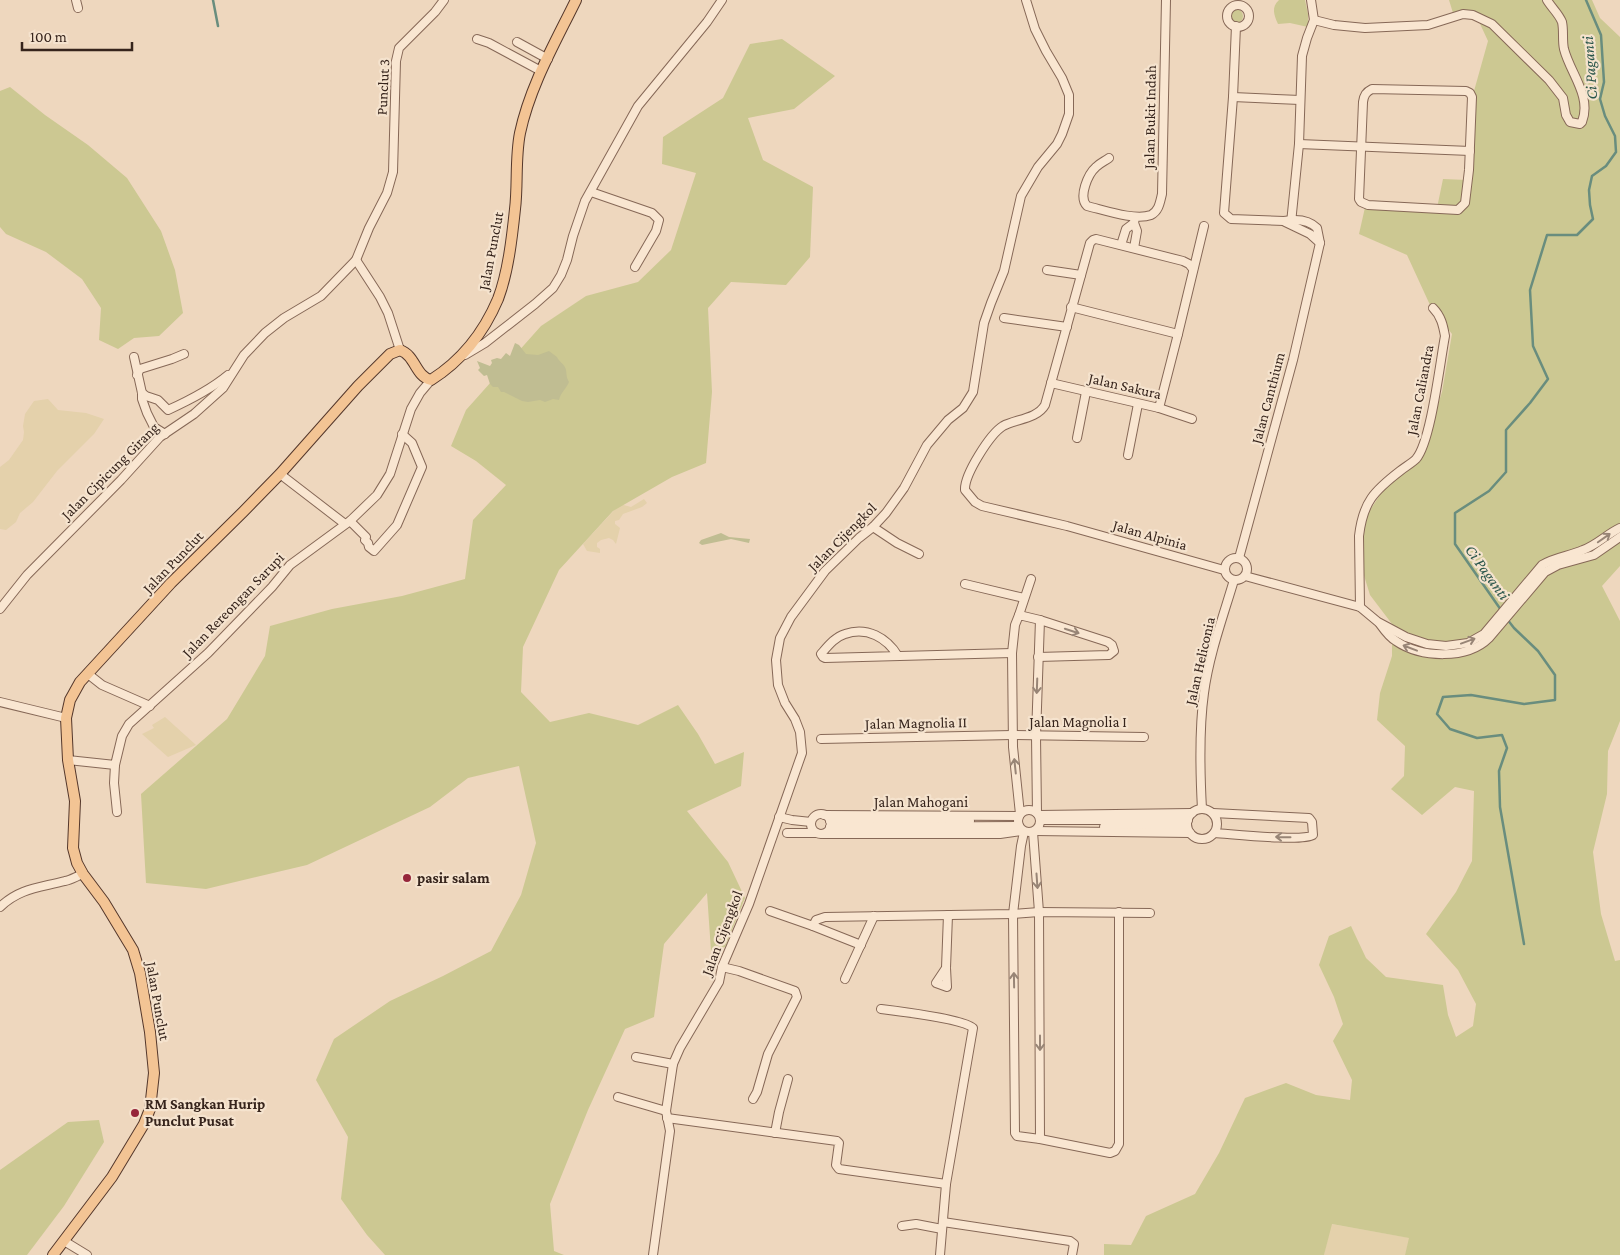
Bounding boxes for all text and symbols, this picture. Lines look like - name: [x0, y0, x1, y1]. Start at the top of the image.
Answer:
- scale bar: [22, 20, 132, 52]
- text: 100 m: [30, 29, 67, 45]
- water label: Ci Paganti: [1579, 35, 1601, 100]
- street label: Punclut 3: [374, 58, 392, 116]
- street label: Jalan Bukit Indah: [1141, 65, 1160, 171]
- street label: Jalan Punclut: [475, 209, 508, 294]
- street label: Jalan Caliandra: [1403, 343, 1438, 439]
- street label: Jalan Canthium: [1248, 351, 1289, 448]
- street label: Jalan Sakura: [1085, 369, 1163, 403]
- street label: Jalan Cipicung Girang: [57, 419, 163, 525]
- street label: Jalan Cijengkol: [803, 500, 880, 577]
- street label: Jalan Alpinia: [1109, 516, 1189, 554]
- street label: Jalan Punclut: [138, 527, 208, 598]
- one-way arrow: [1597, 533, 1611, 543]
- water label: Ci Paganti: [1461, 542, 1514, 604]
- street label: Jalan Rereongan Sarupi: [178, 549, 288, 663]
- street label: Jalan Heliconia: [1182, 615, 1219, 709]
- one-way arrow: [1064, 626, 1080, 636]
- one-way arrow: [1460, 636, 1475, 645]
- one-way arrow: [1403, 643, 1418, 652]
- one-way arrow: [1032, 678, 1042, 694]
- street label: Jalan Magnolia II: [863, 714, 967, 733]
- street label: Jalan Magnolia I: [1027, 714, 1127, 731]
- one-way arrow: [1010, 758, 1020, 774]
- street label: Jalan Mahogani: [872, 794, 968, 811]
- one-way arrow: [1275, 832, 1291, 842]
- place label: pasir salam: [417, 870, 490, 886]
- marker: pasir salam: [401, 872, 413, 884]
- one-way arrow: [1032, 872, 1042, 888]
- street label: Jalan Cijengkol: [698, 888, 747, 980]
- street label: Jalan Punclut: [142, 958, 173, 1043]
- one-way arrow: [1009, 972, 1018, 988]
- one-way arrow: [1035, 1034, 1045, 1051]
- place label: RM Sangkan Hurip Punclut Pusat: [145, 1096, 265, 1129]
- marker: RM Sangkan Hurip Punclut Pusat: [129, 1107, 141, 1119]

